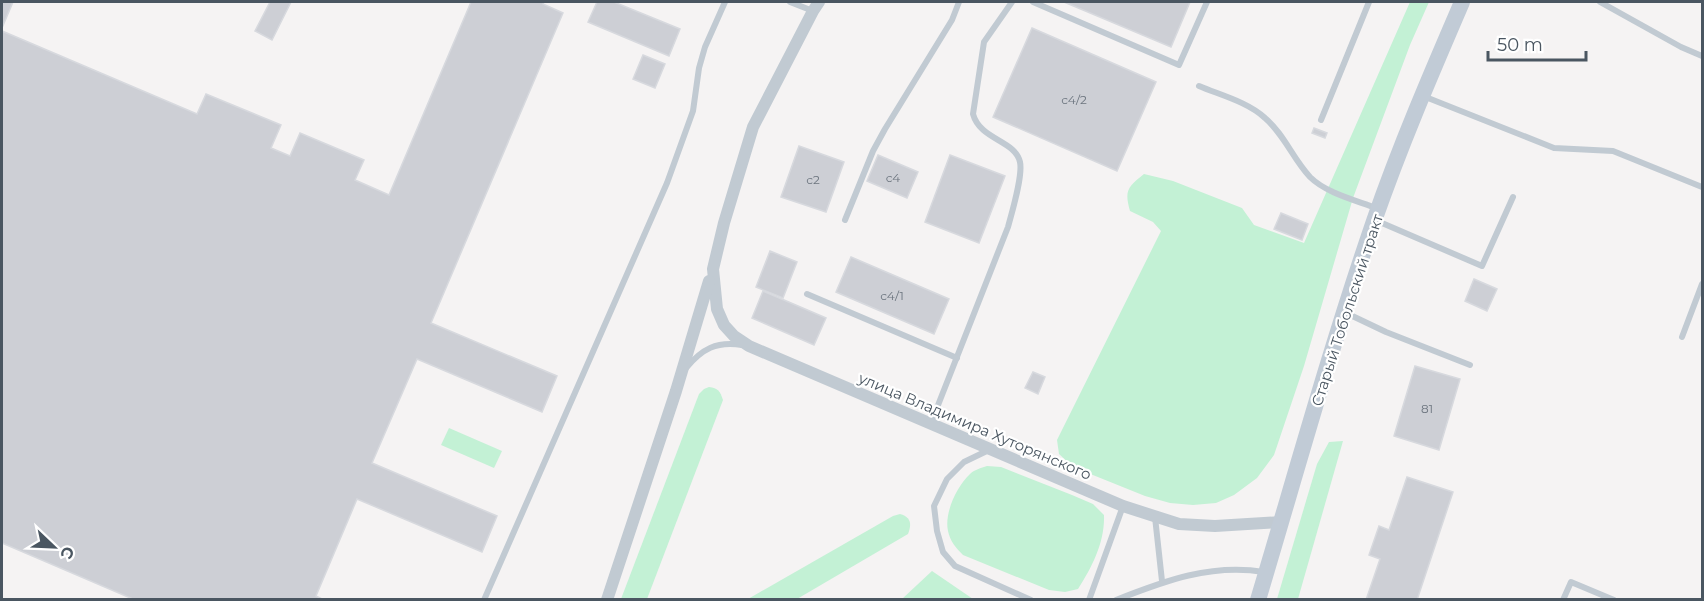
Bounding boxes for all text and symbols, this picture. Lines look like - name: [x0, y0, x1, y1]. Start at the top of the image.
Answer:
- scale bar: [1488, 24, 1586, 62]
- text: 50 m: [1497, 34, 1543, 56]
- house number: с4/2: [1061, 92, 1087, 107]
- house number: с4: [886, 170, 900, 185]
- house number: с2: [806, 172, 820, 187]
- street label: Старый Тобольский тракт: [1307, 211, 1387, 409]
- house number: с4/1: [880, 288, 904, 303]
- street label: улица Владимира Хуторянского: [855, 368, 1094, 484]
- house number: 81: [1421, 401, 1433, 416]
- north arrow: [24, 517, 84, 577]
- text: С: [56, 544, 78, 562]

